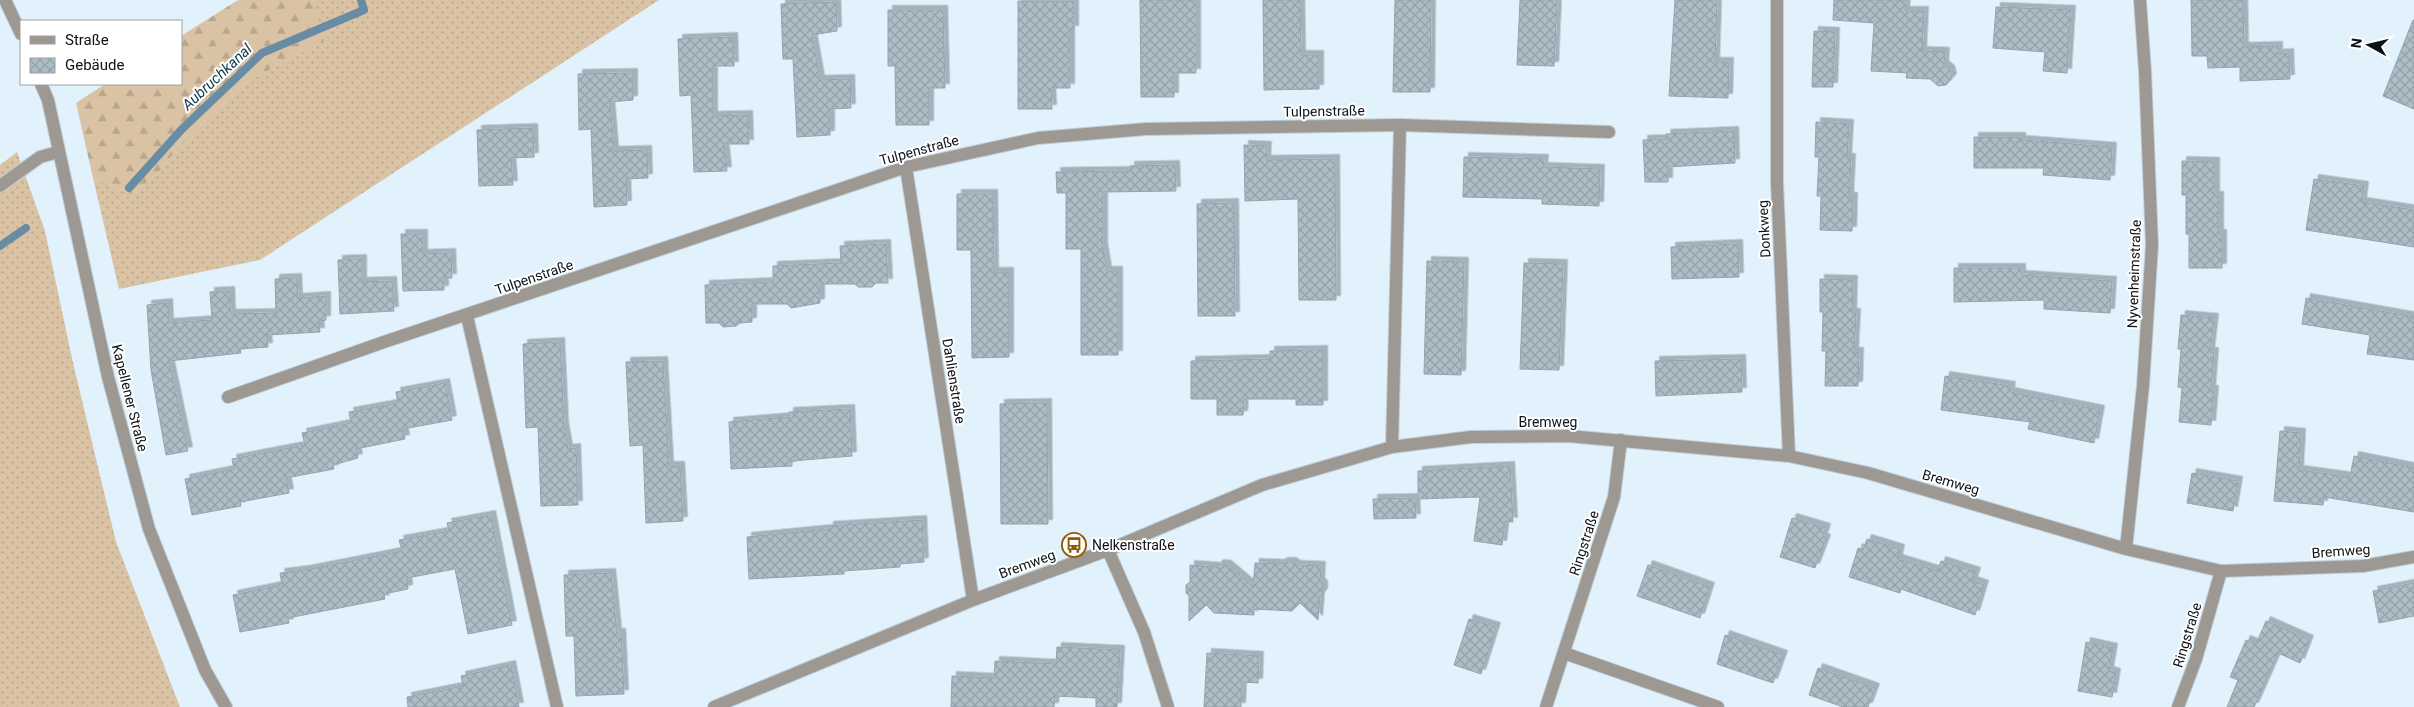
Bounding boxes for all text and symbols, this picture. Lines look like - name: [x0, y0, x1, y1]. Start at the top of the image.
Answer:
- legend: [20, 20, 182, 85]
- north arrow: [2344, 20, 2394, 70]
- text: Straße: [65, 31, 109, 49]
- text: N: [2348, 37, 2365, 49]
- water label: Aubruchkanal: [178, 40, 256, 115]
- text: Gebäude: [65, 56, 124, 74]
- street label: Tulpenstraße: [1283, 102, 1365, 120]
- street label: Tulpenstraße: [878, 132, 960, 168]
- street label: Donkweg: [1754, 200, 1774, 258]
- street label: Nyvenheimstraße: [2124, 219, 2144, 329]
- street label: Tulpenstraße: [493, 256, 575, 298]
- street label: Dahlienstraße: [939, 337, 969, 425]
- street label: Kapellener Straße: [109, 343, 151, 453]
- street label: Bremweg: [1519, 414, 1577, 430]
- street label: Bremweg: [1921, 466, 1981, 498]
- street label: Ringstraße: [1566, 509, 1602, 577]
- bus stop icon: Nelkenstraße: [1061, 532, 1087, 558]
- place label: Nelkenstraße: [1092, 537, 1175, 553]
- street label: Bremweg: [2311, 541, 2371, 561]
- street label: Bremweg: [997, 546, 1057, 582]
- street label: Ringstraße: [2170, 600, 2204, 670]

